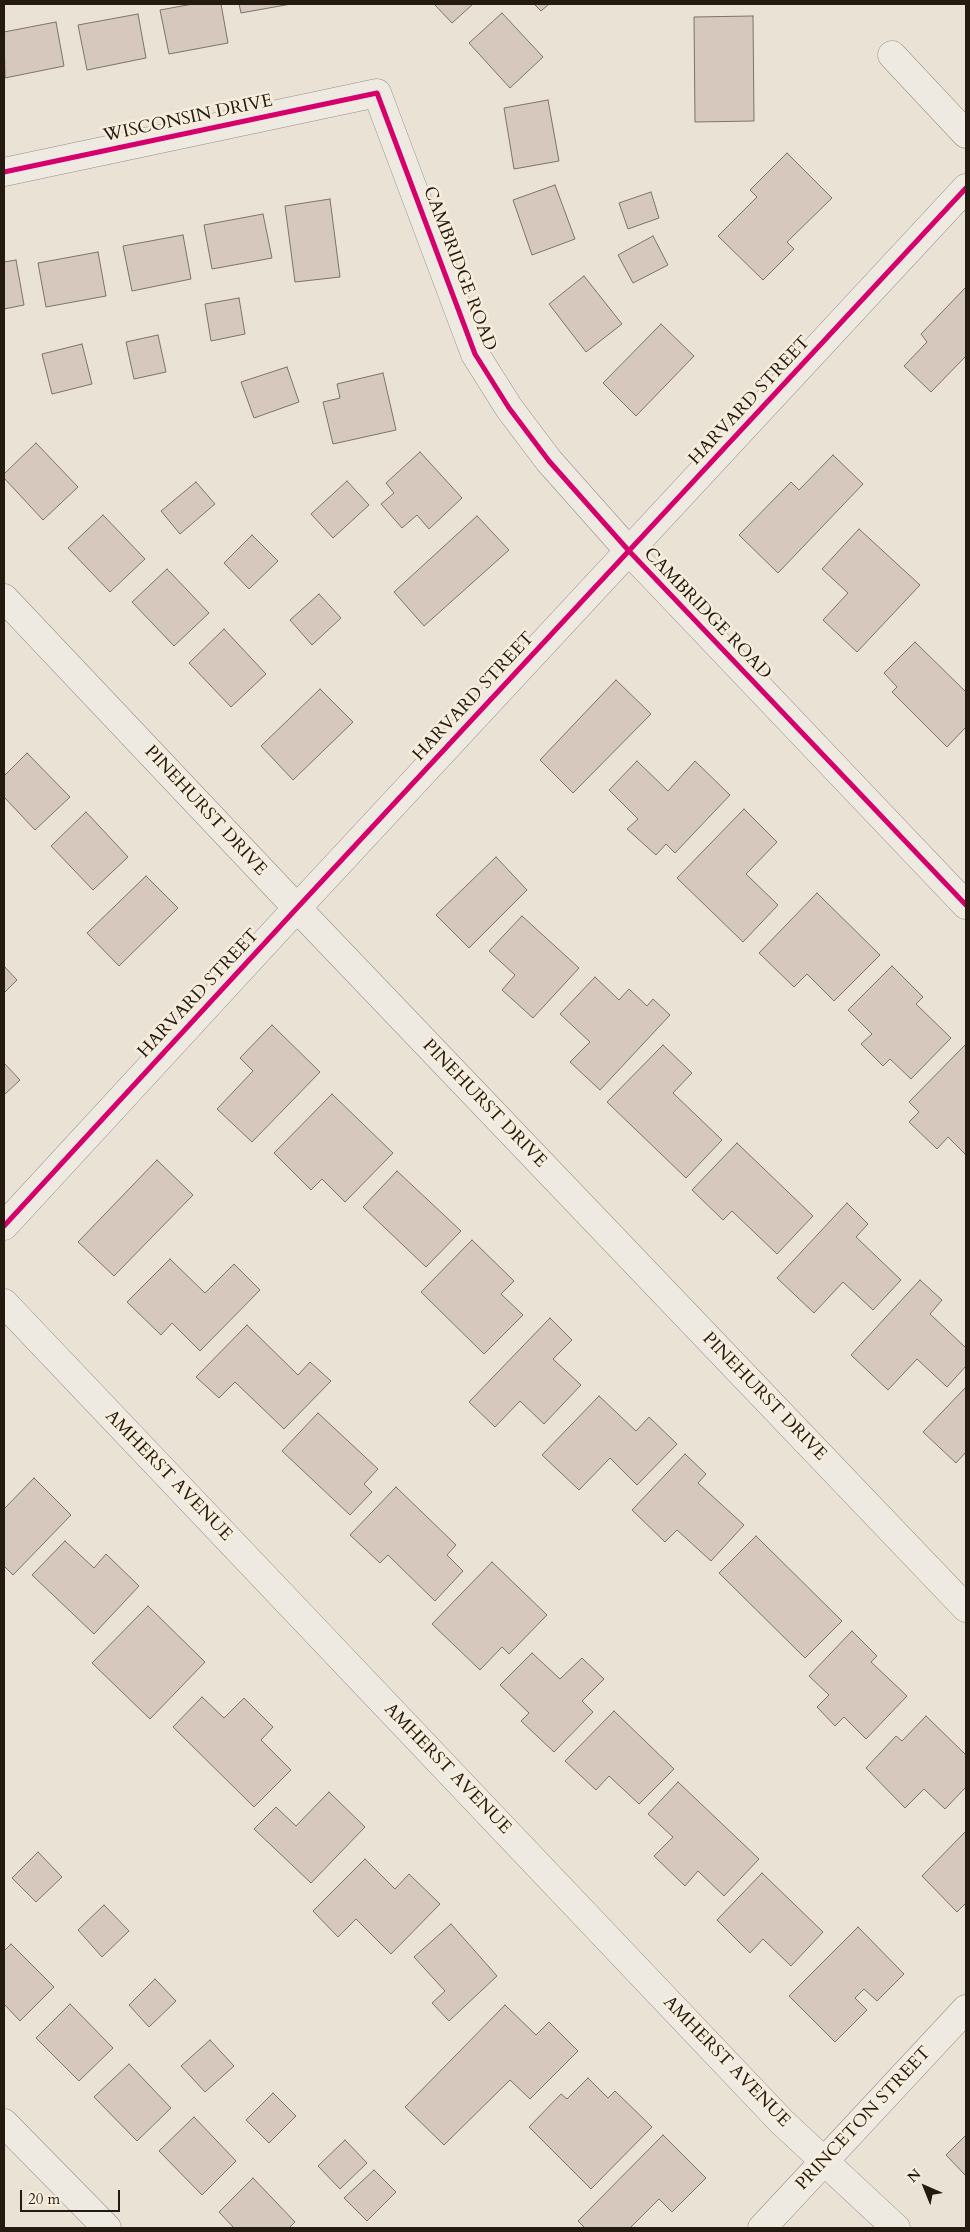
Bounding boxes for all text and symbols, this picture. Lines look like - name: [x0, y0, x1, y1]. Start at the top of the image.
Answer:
- street label: WISCONSIN DRIVE: [101, 90, 275, 148]
- street label: CAMBRIDGE ROAD: [418, 184, 500, 354]
- street label: HARVARD STREET: [685, 332, 815, 470]
- street label: CAMBRIDGE ROAD: [639, 544, 775, 684]
- street label: HARVARD STREET: [409, 628, 539, 766]
- street label: PINEHURST DRIVE: [139, 741, 271, 881]
- street label: HARVARD STREET: [134, 925, 264, 1063]
- street label: PINEHURST DRIVE: [417, 1035, 551, 1173]
- street label: PINEHURST DRIVE: [697, 1328, 831, 1466]
- street label: AMHERST AVENUE: [100, 1406, 236, 1546]
- street label: AMHERST AVENUE: [379, 1699, 515, 1839]
- street label: AMHERST AVENUE: [658, 1992, 794, 2132]
- street label: PRINCETON STREET: [792, 2043, 936, 2195]
- north arrow: [900, 2162, 950, 2212]
- scale bar: [22, 2180, 122, 2212]
- text: 20 m: [28, 2189, 60, 2209]

